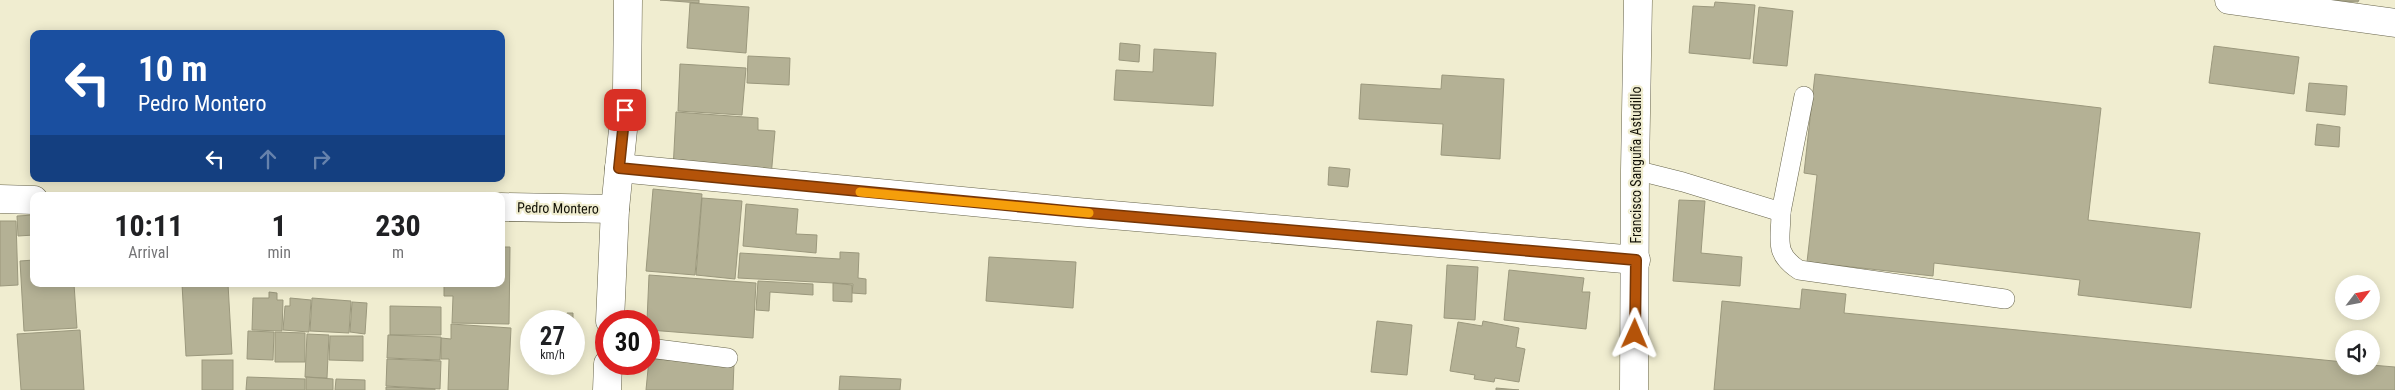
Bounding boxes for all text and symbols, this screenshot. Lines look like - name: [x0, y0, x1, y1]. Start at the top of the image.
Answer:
- text: 10 m: [138, 49, 207, 90]
- icon: left: [55, 50, 120, 115]
- street label: Francisco Sanguña Astudillo: [1628, 87, 1644, 243]
- pin: [604, 89, 646, 131]
- text: Pedro Montero: [138, 91, 267, 116]
- icon: arrive: [611, 96, 639, 124]
- icon: left: [201, 145, 229, 173]
- icon: ahead: [254, 145, 282, 173]
- icon: right: [307, 145, 335, 173]
- street label: Pedro Montero: [517, 199, 599, 217]
- text: 10:11: [114, 208, 183, 243]
- text: 1: [272, 208, 287, 243]
- text: 230: [375, 208, 421, 243]
- text: Arrival: [128, 243, 169, 262]
- text: min: [267, 243, 291, 262]
- text: m: [392, 243, 404, 262]
- north arrow: [2335, 275, 2380, 320]
- map controls: [2335, 275, 2380, 375]
- position arrow: [1608, 307, 1660, 359]
- speed limit sign: 30: [595, 310, 660, 375]
- text: 27: [540, 322, 565, 351]
- button: sound: [2335, 330, 2380, 375]
- text: km/h: [540, 348, 565, 362]

